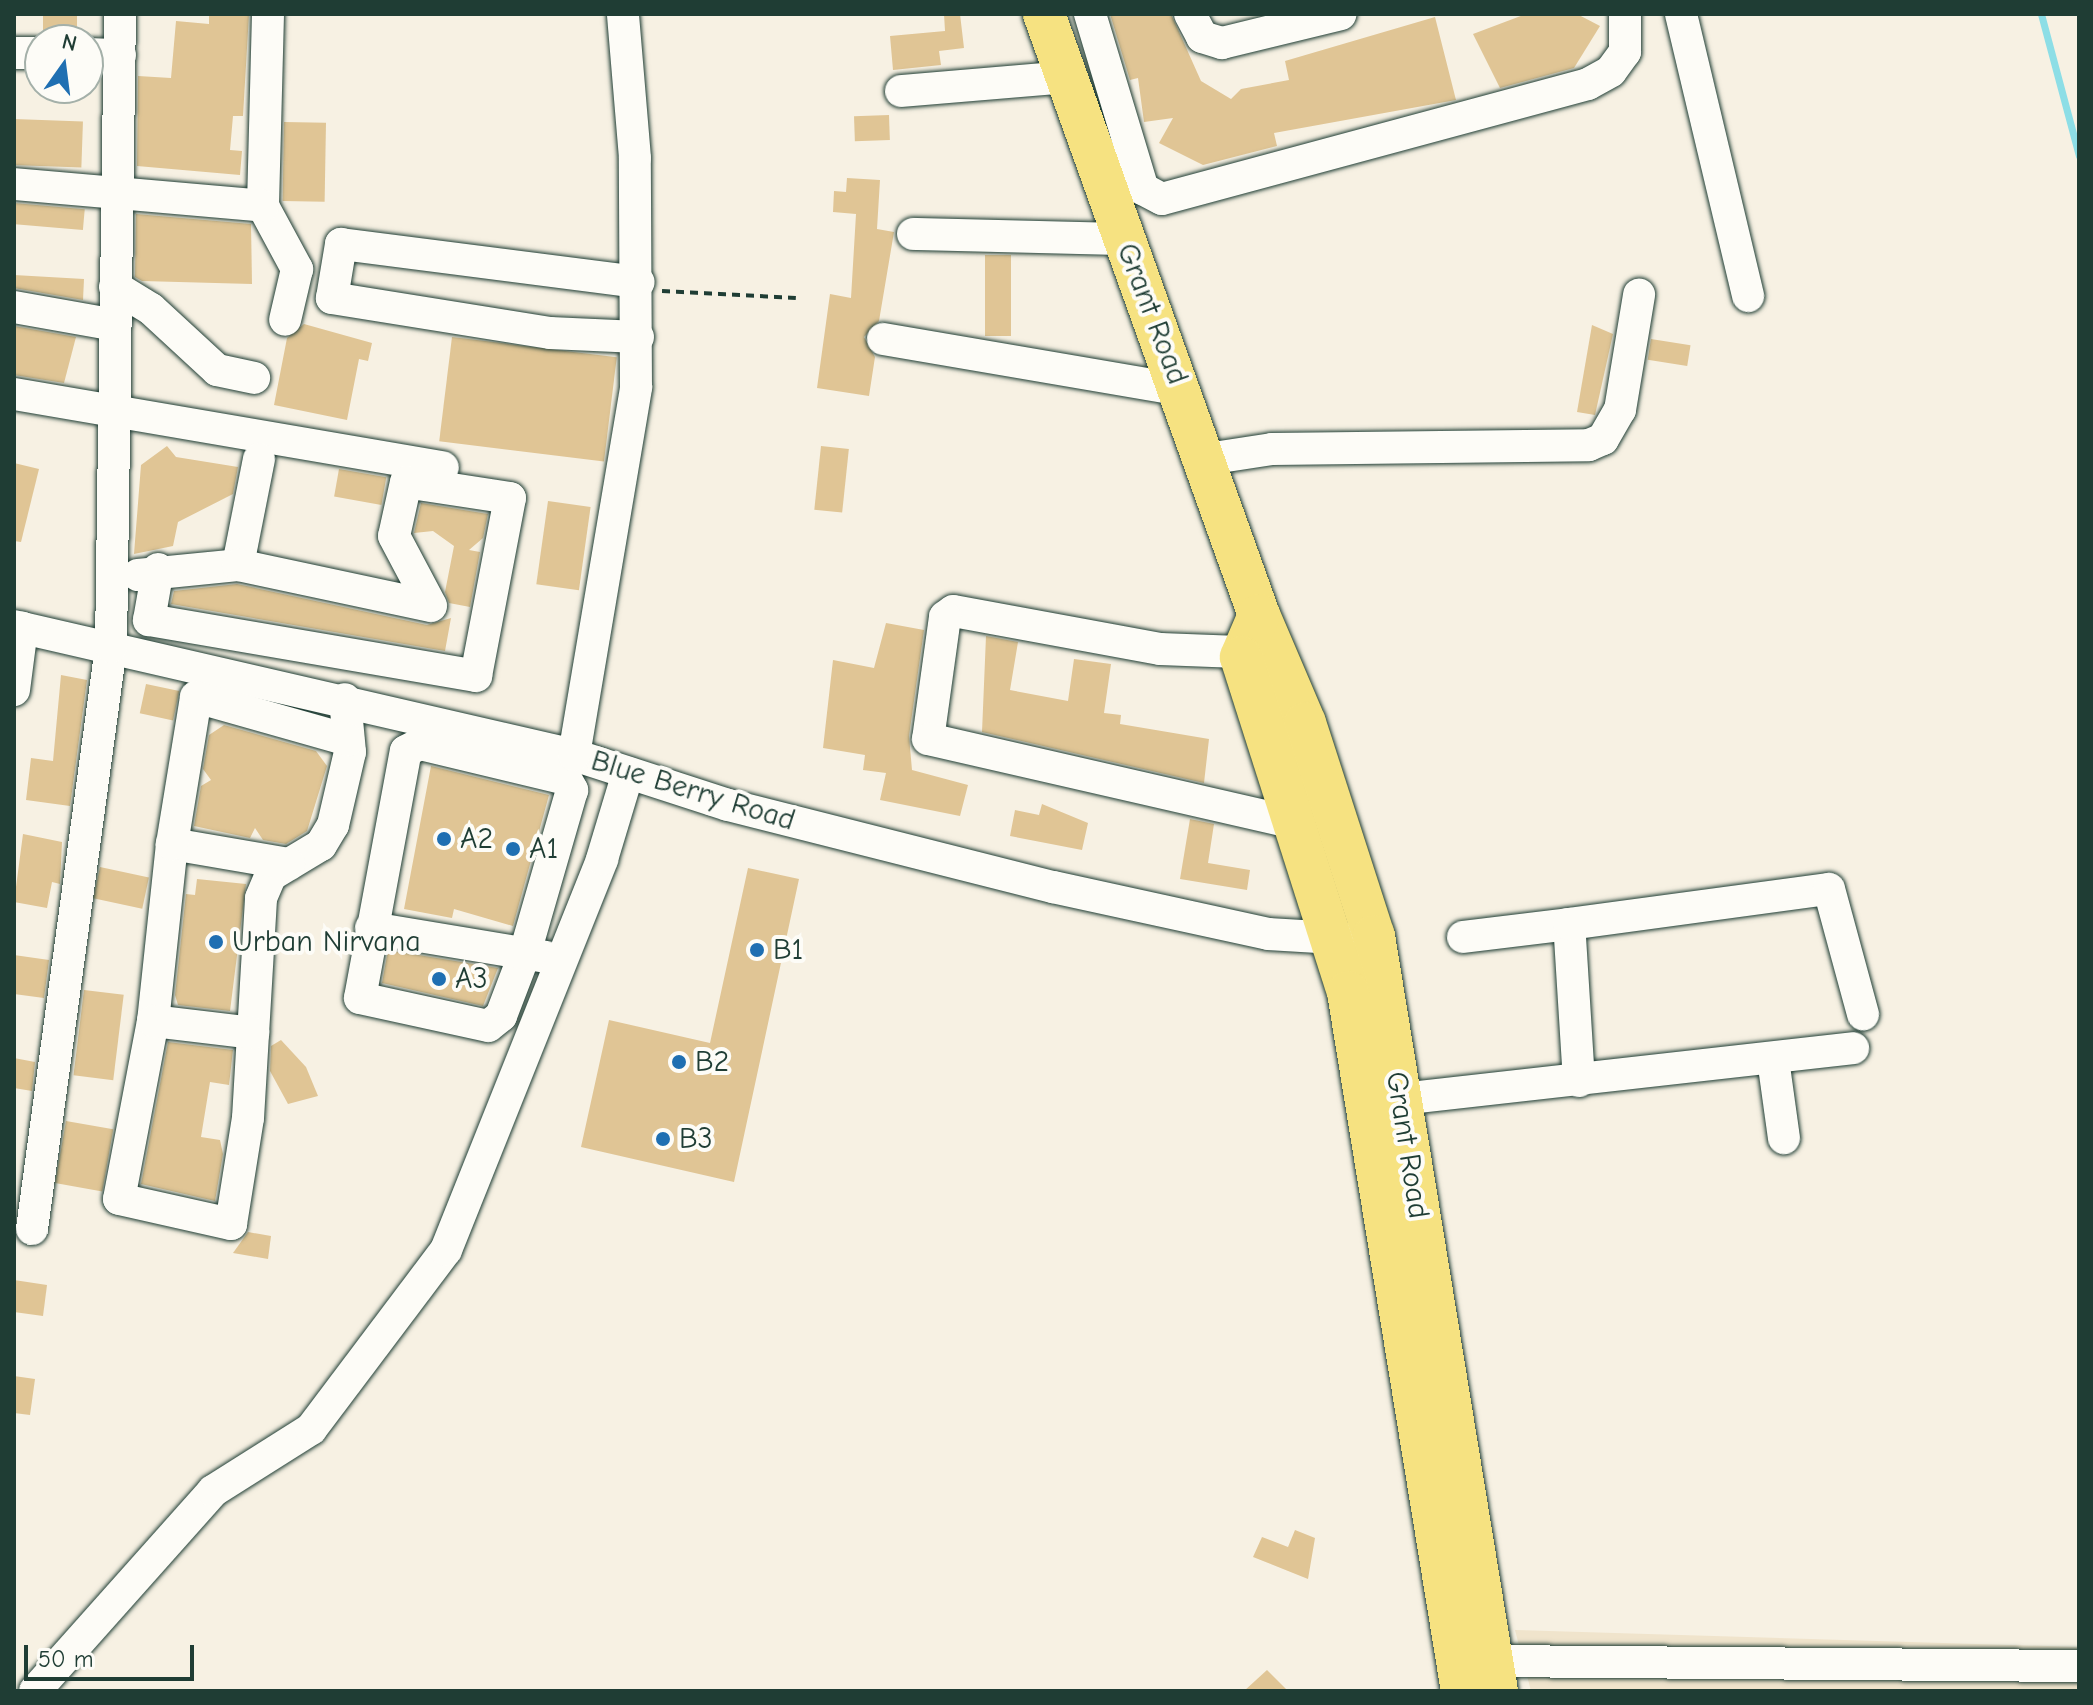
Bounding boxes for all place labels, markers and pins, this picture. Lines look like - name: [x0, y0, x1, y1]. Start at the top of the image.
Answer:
- place label: A2: [460, 821, 493, 857]
- marker: A2: [435, 830, 453, 848]
- place label: A1: [529, 831, 558, 867]
- marker: A1: [504, 840, 522, 858]
- place label: Urban Nirvana: [232, 924, 421, 960]
- place label: B1: [773, 932, 803, 968]
- marker: Urban Nirvana: [207, 933, 225, 951]
- marker: B1: [748, 941, 766, 959]
- place label: A3: [455, 961, 488, 997]
- marker: A3: [430, 970, 448, 988]
- place label: B2: [695, 1044, 729, 1080]
- marker: B2: [670, 1053, 688, 1071]
- place label: B3: [679, 1121, 713, 1157]
- marker: B3: [654, 1130, 672, 1148]

